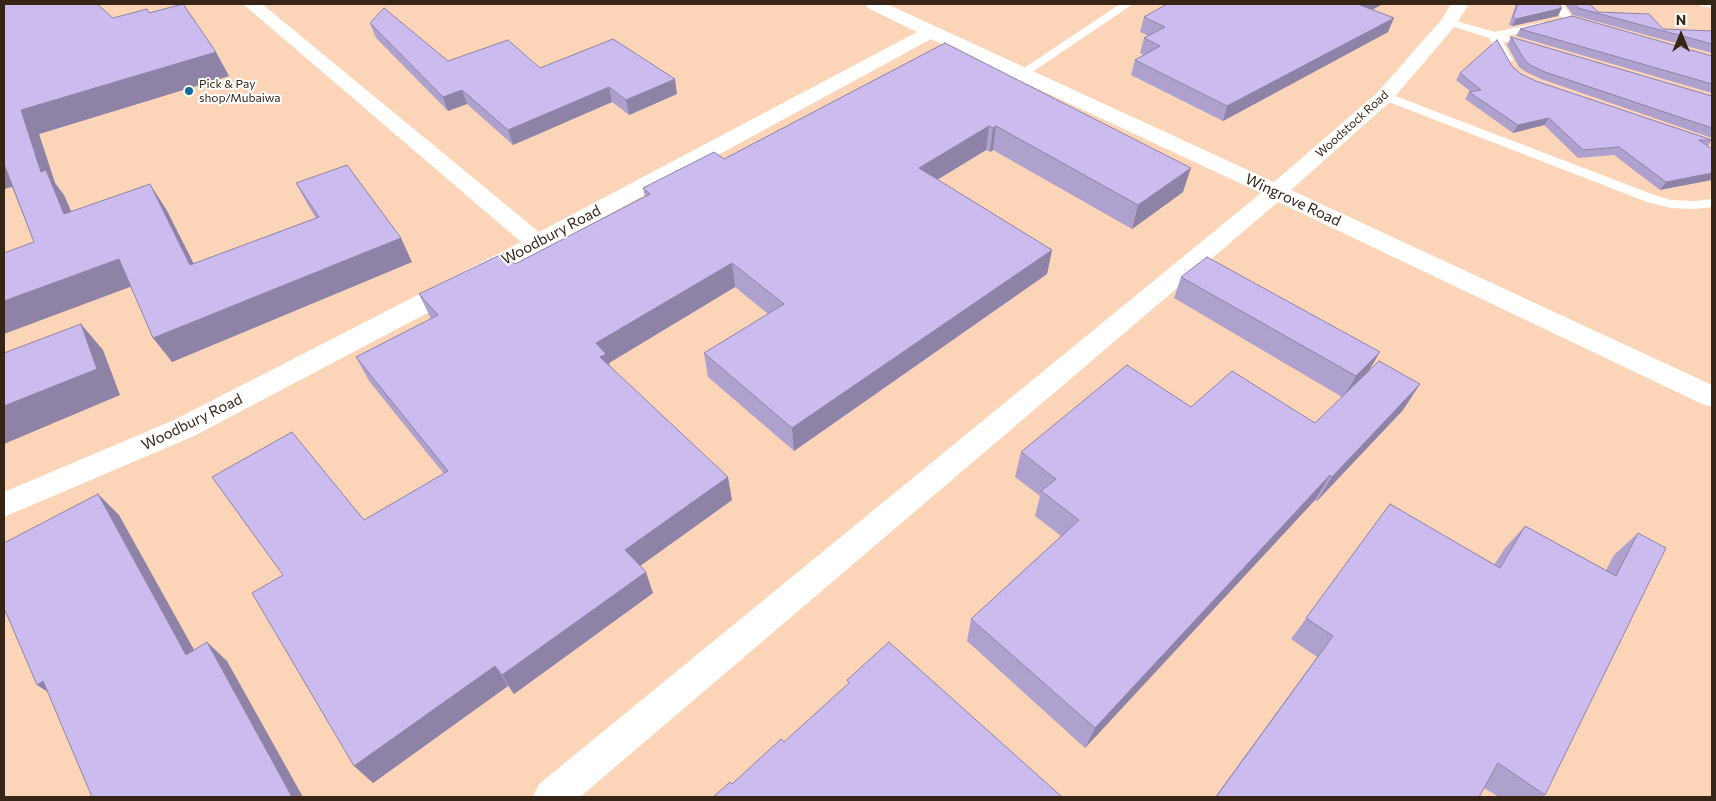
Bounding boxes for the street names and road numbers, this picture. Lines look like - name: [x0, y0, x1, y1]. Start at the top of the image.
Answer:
- street label: Woodstock Road: [1313, 88, 1391, 160]
- street label: Wingrove Road: [1242, 170, 1344, 230]
- street label: Woodbury Road: [498, 201, 604, 269]
- street label: Woodbury Road: [139, 390, 245, 454]

